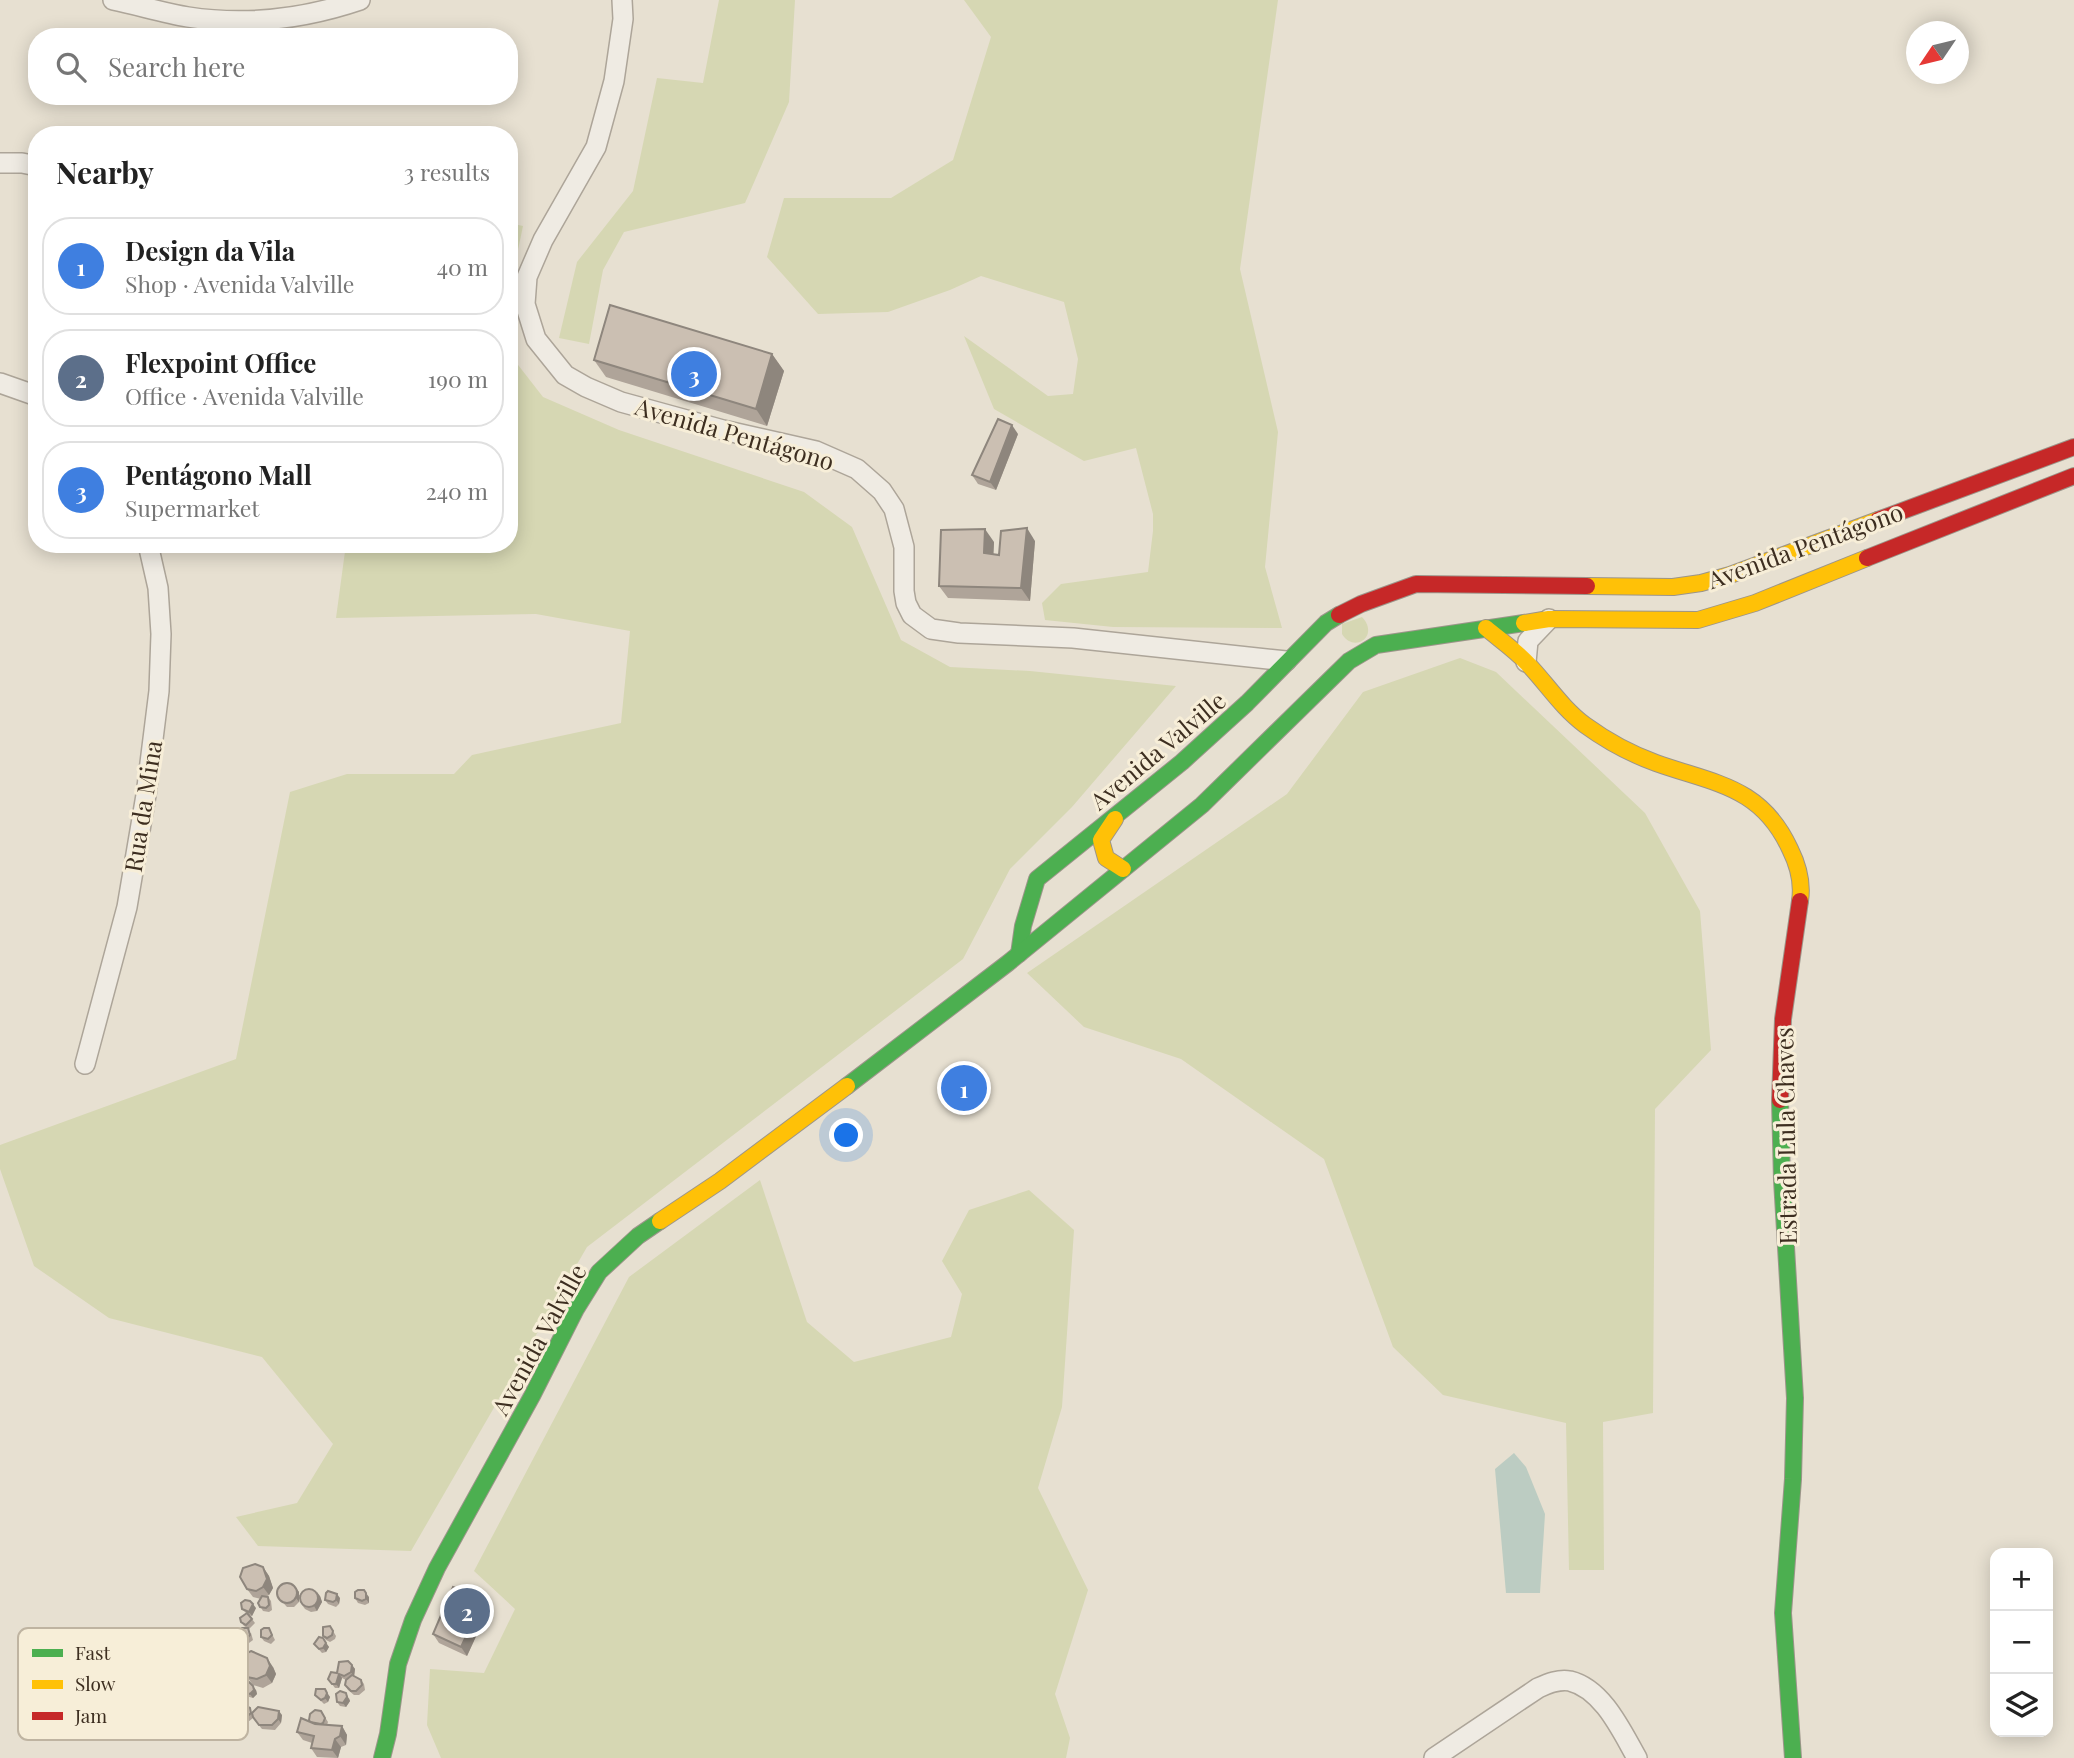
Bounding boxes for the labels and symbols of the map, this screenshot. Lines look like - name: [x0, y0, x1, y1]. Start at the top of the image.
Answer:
- north arrow: [1906, 21, 1969, 84]
- pin: 3: [671, 348, 717, 400]
- street label: Avenida Pentágono: [631, 389, 838, 477]
- street label: Avenida Pentágono: [1702, 495, 1907, 596]
- street label: Avenida Valville: [1082, 684, 1232, 817]
- street label: Rua da Mina: [116, 738, 168, 874]
- street label: Estrada Lula Chaves: [1767, 1027, 1803, 1245]
- pin: 1: [941, 1062, 987, 1114]
- your location: [829, 1118, 863, 1152]
- street label: Avenida Valville: [483, 1258, 593, 1421]
- pin: 2: [444, 1585, 490, 1637]
- legend: [18, 1628, 248, 1740]
- text: Fast: [75, 1639, 111, 1665]
- text: Slow: [75, 1670, 116, 1696]
- text: Jam: [74, 1702, 107, 1728]

